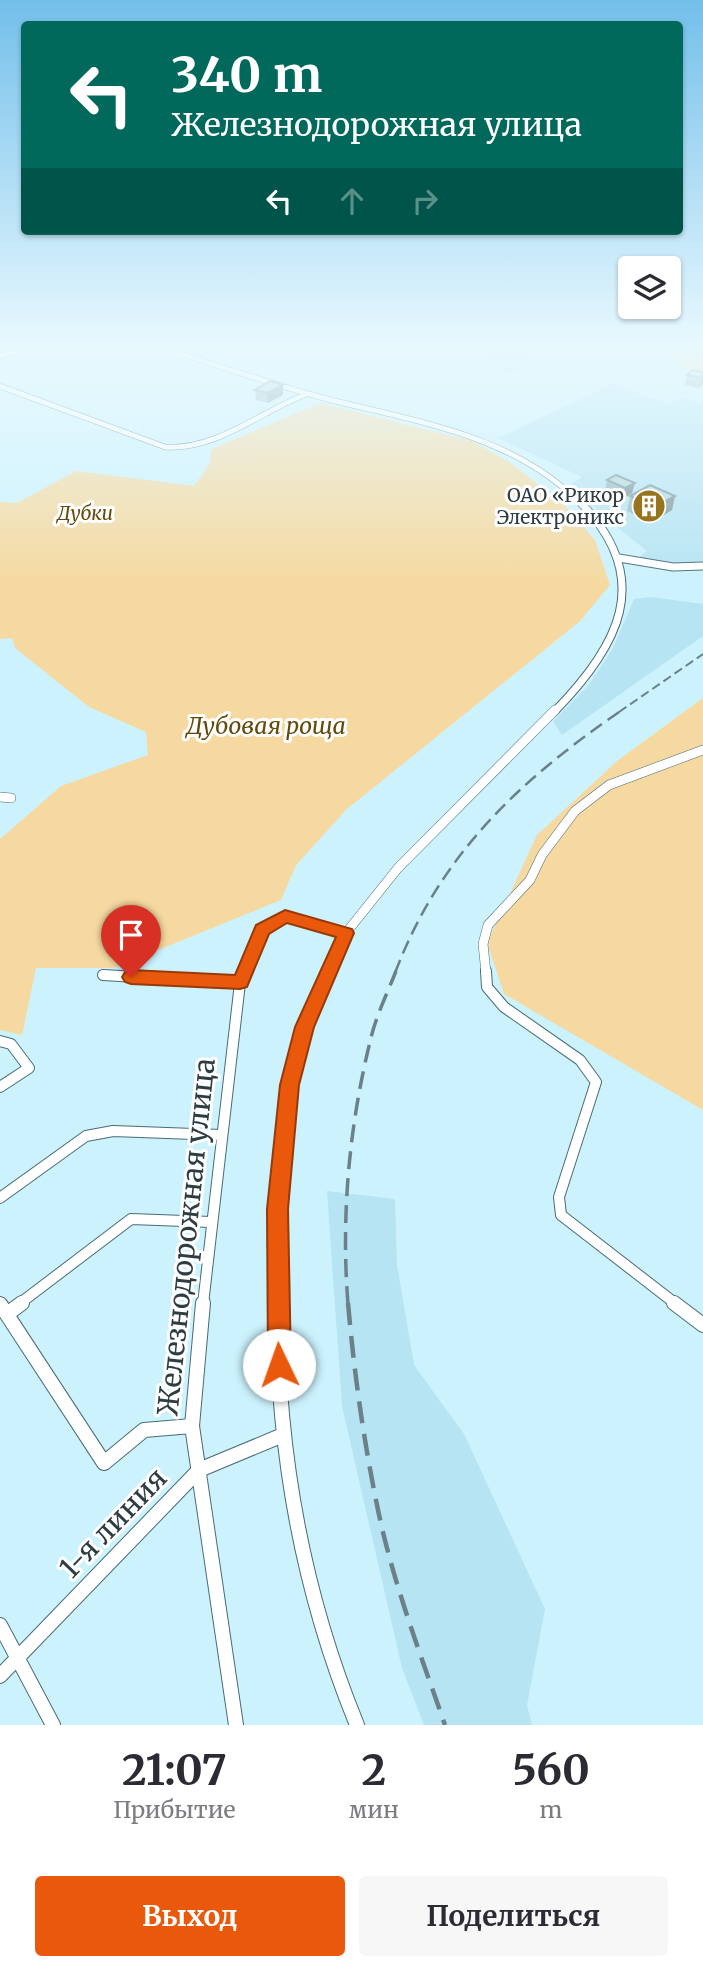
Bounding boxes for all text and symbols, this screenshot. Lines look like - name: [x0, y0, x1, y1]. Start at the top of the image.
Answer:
- text: 340 m: [171, 44, 322, 105]
- icon: left: [56, 49, 147, 140]
- text: Железнодорожная улица: [171, 105, 582, 145]
- icon: left: [260, 182, 298, 220]
- icon: ahead: [333, 182, 371, 220]
- icon: right: [406, 182, 444, 220]
- map controls: [618, 256, 681, 319]
- button: layers: [618, 256, 681, 319]
- place label: ОАО «Рикор Электроникс: [497, 483, 624, 529]
- building icon: ОАО «Рикор Электроникс: [630, 487, 668, 525]
- park label: Дубки: [55, 501, 113, 525]
- park label: Дубовая роща: [184, 711, 346, 740]
- pin: [101, 905, 161, 977]
- icon: arrive: [112, 916, 150, 954]
- street label: Железнодорожная улица: [149, 1056, 223, 1418]
- position arrow: [242, 1328, 316, 1402]
- street label: 1-я линия: [52, 1460, 174, 1586]
- text: 21:07: [122, 1744, 227, 1796]
- text: 2: [361, 1744, 386, 1796]
- text: 560: [512, 1744, 590, 1796]
- text: Прибытие: [113, 1795, 235, 1824]
- text: мин: [349, 1795, 399, 1824]
- text: m: [540, 1795, 562, 1824]
- button: Выход: [35, 1876, 345, 1956]
- button: Поделиться: [359, 1876, 668, 1956]

